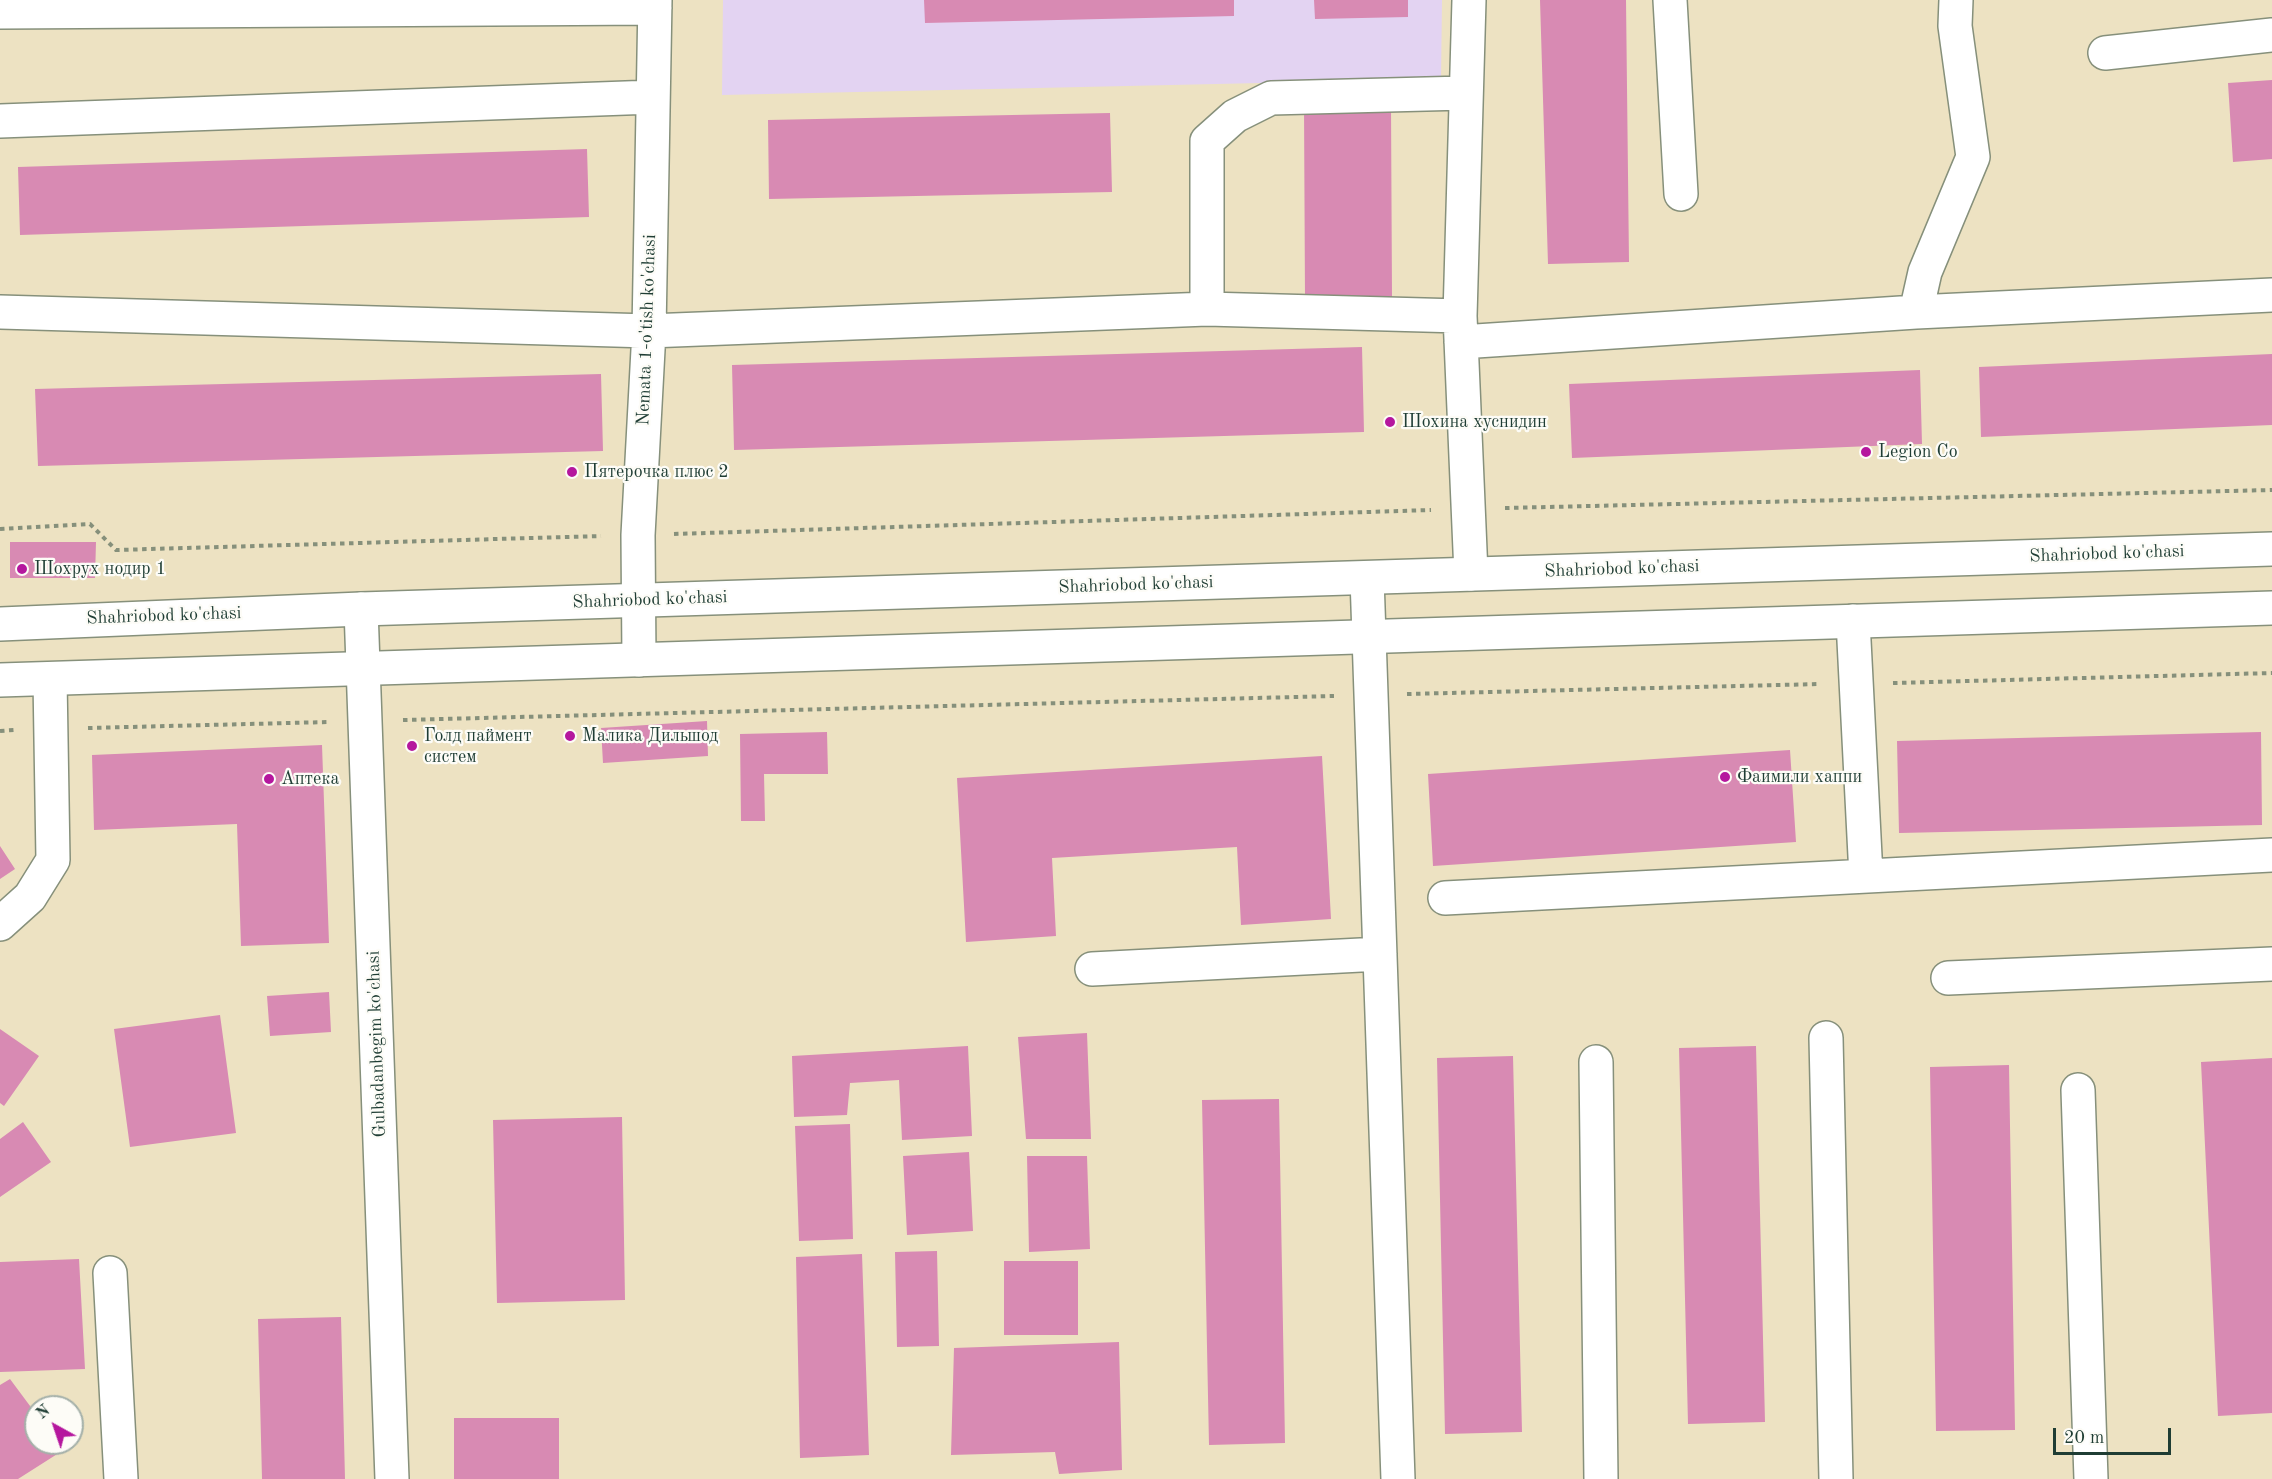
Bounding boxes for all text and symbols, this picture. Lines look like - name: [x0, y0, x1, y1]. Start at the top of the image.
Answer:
- street label: Nemata 1-o'tish ko'chasi: [633, 234, 661, 426]
- place label: Шохина хуснидин: [1402, 411, 1547, 433]
- marker: Шохина хуснидин: [1383, 415, 1397, 429]
- place label: Legion Co: [1878, 441, 1958, 463]
- marker: Legion Co: [1859, 445, 1873, 459]
- place label: Пятерочка плюс 2: [584, 461, 729, 483]
- marker: Пятерочка плюс 2: [565, 465, 579, 479]
- street label: Shahriobod ko'chasi: [2029, 540, 2185, 568]
- street label: Shahriobod ko'chasi: [1544, 555, 1700, 583]
- place label: Шохрух нодир 1: [34, 558, 166, 580]
- marker: Шохрух нодир 1: [15, 562, 29, 576]
- street label: Shahriobod ko'chasi: [1058, 571, 1214, 599]
- street label: Shahriobod ko'chasi: [572, 586, 728, 614]
- street label: Shahriobod ko'chasi: [86, 602, 242, 630]
- place label: Голд паймент систем: [424, 725, 532, 768]
- place label: Малика Дильшод: [582, 725, 718, 747]
- marker: Малика Дильшод: [563, 729, 577, 743]
- marker: Голд паймент систем: [405, 739, 419, 753]
- place label: Фаимили хаппи: [1737, 766, 1862, 788]
- place label: Аптека: [281, 768, 339, 790]
- marker: Фаимили хаппи: [1718, 770, 1732, 784]
- marker: Аптека: [262, 772, 276, 786]
- street label: Gulbadanbegim ko'chasi: [363, 950, 391, 1138]
- north arrow: [24, 1395, 84, 1455]
- text: N: [34, 1403, 54, 1423]
- scale bar: [2056, 1416, 2174, 1454]
- text: 20 m: [2064, 1429, 2104, 1447]

